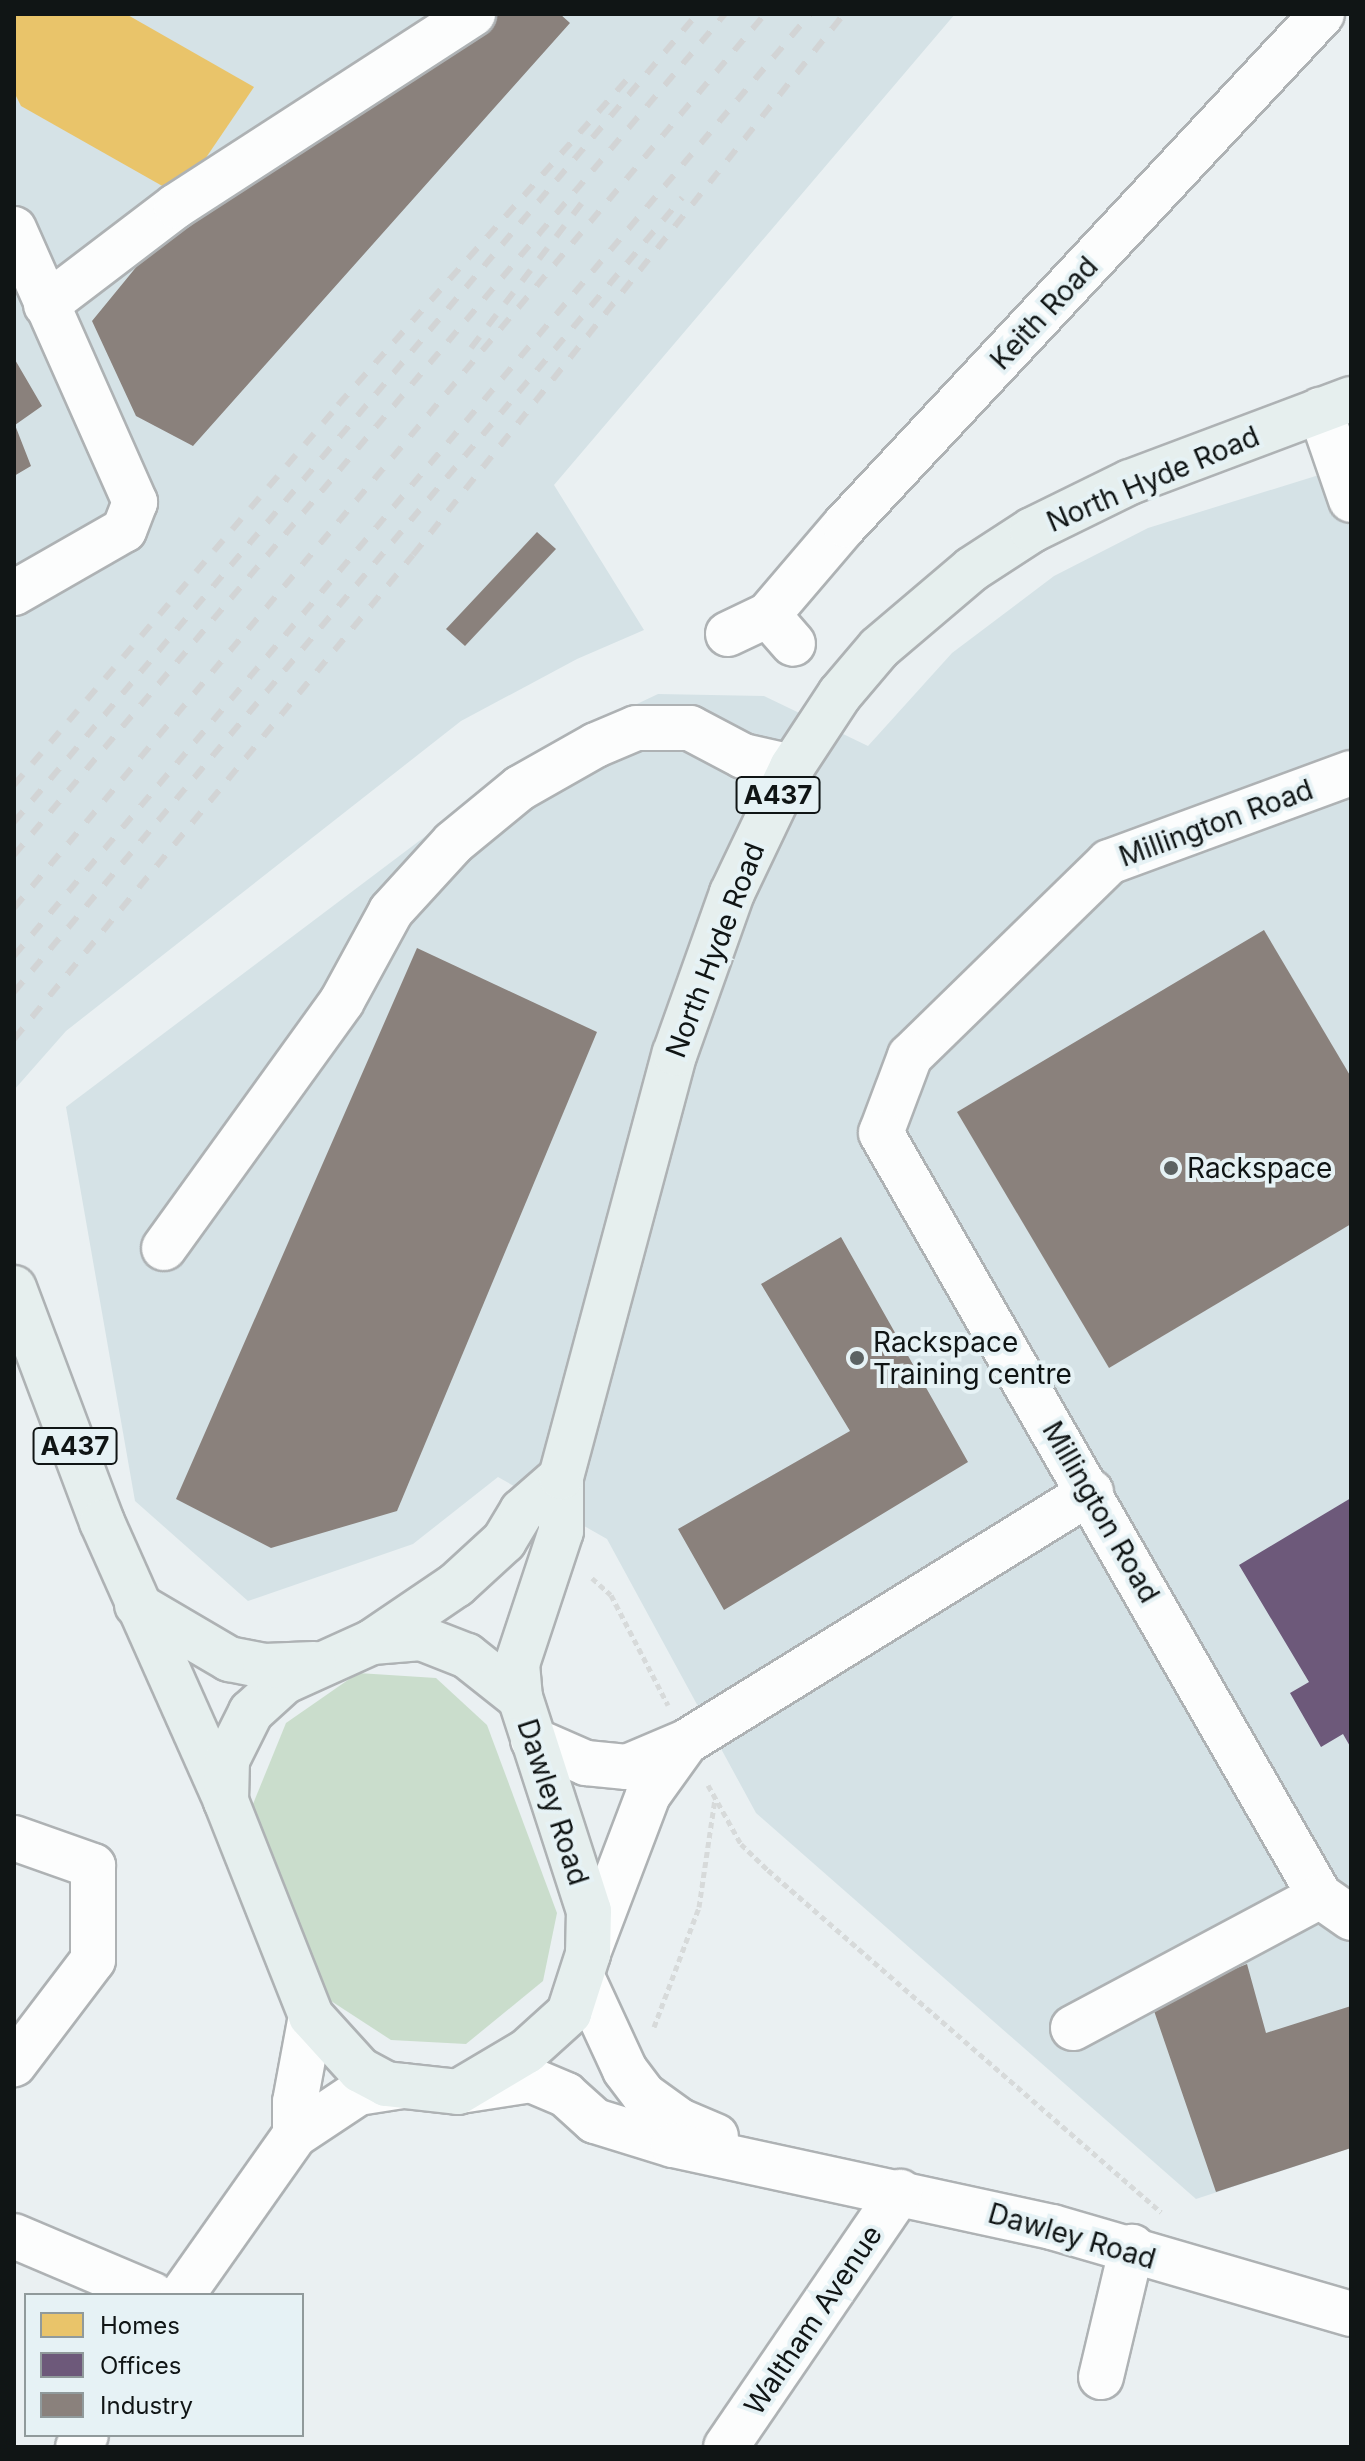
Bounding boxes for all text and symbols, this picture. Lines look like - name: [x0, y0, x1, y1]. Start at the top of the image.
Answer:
- street label: Keith Road: [983, 250, 1105, 376]
- street label: North Hyde Road: [1042, 419, 1264, 539]
- street label: Millington Road: [1115, 772, 1317, 874]
- road number: A437: [734, 773, 822, 817]
- street label: North Hyde Road: [659, 838, 771, 1062]
- place label: Rackspace: [1187, 1151, 1332, 1185]
- marker: Rackspace: [1162, 1159, 1180, 1177]
- place label: Rackspace Training centre: [873, 1325, 1072, 1391]
- marker: Rackspace Training centre: [848, 1349, 866, 1367]
- street label: Millington Road: [1036, 1415, 1166, 1609]
- road number: A437: [31, 1424, 119, 1468]
- street label: Dawley Road: [510, 1715, 596, 1889]
- street label: Dawley Road: [984, 2196, 1160, 2276]
- street label: Waltham Avenue: [737, 2219, 889, 2421]
- legend: [24, 2293, 304, 2437]
- text: Homes: [100, 2311, 180, 2340]
- text: Offices: [100, 2351, 181, 2380]
- text: Industry: [100, 2391, 193, 2420]

